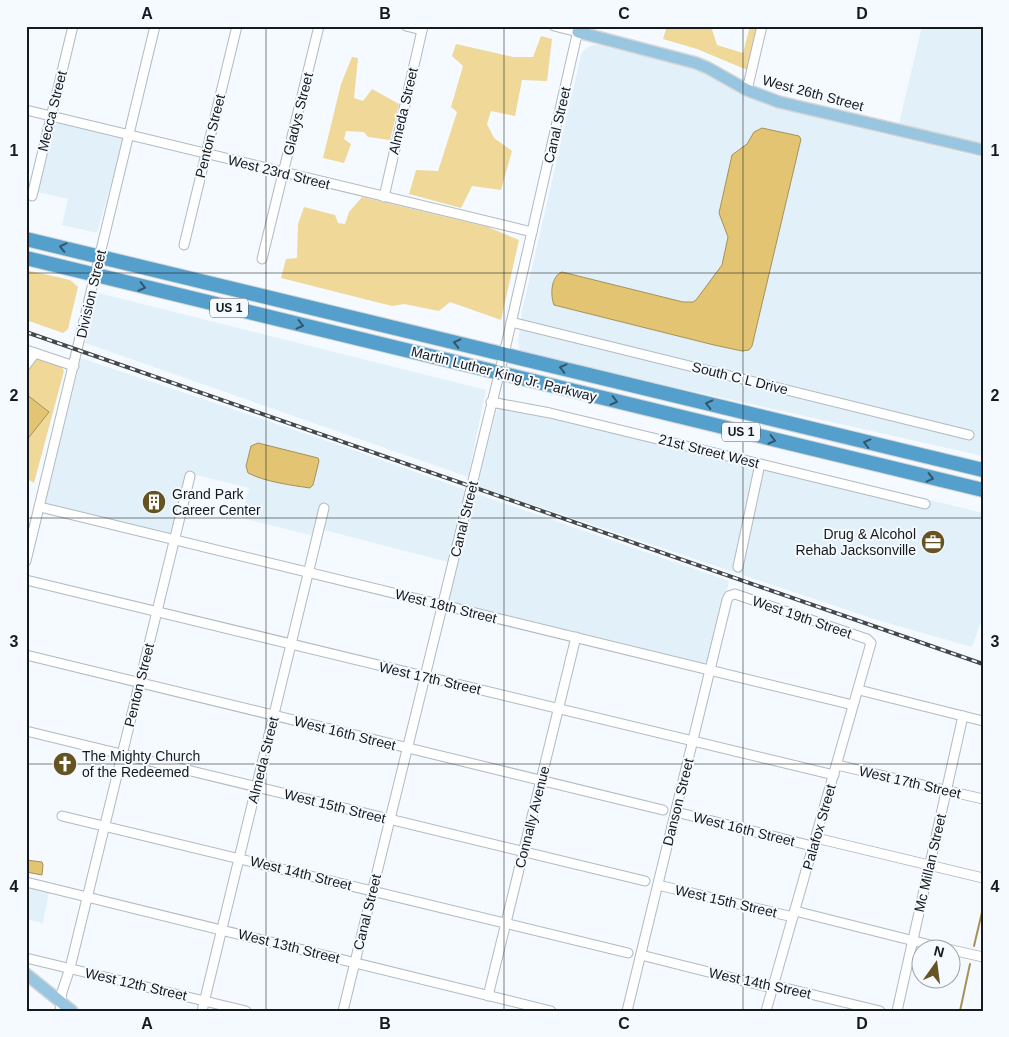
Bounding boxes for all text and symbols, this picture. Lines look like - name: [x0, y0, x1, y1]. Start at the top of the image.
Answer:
- text: A: [141, 5, 153, 22]
- text: B: [379, 5, 391, 22]
- text: C: [618, 5, 630, 22]
- text: D: [856, 5, 868, 22]
- street label: Almeda Street: [385, 66, 421, 156]
- street label: Mecca Street: [34, 69, 70, 153]
- street label: Gladys Street: [280, 71, 316, 157]
- street label: West 26th Street: [761, 72, 865, 114]
- street label: Canal Street: [540, 85, 574, 165]
- street label: Penton Street: [192, 92, 228, 179]
- text: 1: [10, 142, 19, 159]
- text: 1: [991, 142, 1000, 159]
- street label: West 23rd Street: [226, 152, 332, 192]
- one-way arrow: [58, 242, 67, 253]
- street label: Division Street: [73, 248, 109, 340]
- one-way arrow: [137, 281, 146, 292]
- road number: US 1: [210, 298, 248, 318]
- one-way arrow: [295, 319, 304, 330]
- one-way arrow: [452, 338, 461, 349]
- street label: Martin Luther King Jr. Parkway: [410, 343, 598, 405]
- street label: South C L Drive: [690, 358, 790, 398]
- one-way arrow: [559, 364, 567, 374]
- text: 2: [10, 387, 19, 404]
- text: 2: [991, 387, 1000, 404]
- one-way arrow: [610, 395, 619, 406]
- one-way arrow: [705, 399, 714, 410]
- road number: US 1: [722, 422, 760, 442]
- street label: 21st Street West: [657, 431, 761, 471]
- one-way arrow: [768, 434, 776, 444]
- one-way arrow: [863, 438, 872, 449]
- one-way arrow: [926, 472, 935, 483]
- street label: Canal Street: [447, 479, 481, 559]
- place label: Grand Park Career Center: [172, 486, 261, 518]
- building icon: Grand Park Career Center: [141, 489, 167, 515]
- place label: Drug & Alcohol Rehab Jacksonville: [795, 526, 916, 558]
- office icon: Drug & Alcohol Rehab Jacksonville: [920, 529, 946, 555]
- street label: West 18th Street: [394, 586, 499, 626]
- street label: West 19th Street: [750, 593, 854, 642]
- text: 3: [10, 633, 19, 650]
- text: 3: [991, 633, 1000, 650]
- street label: Penton Street: [121, 641, 157, 728]
- street label: West 17th Street: [378, 659, 483, 698]
- street label: West 16th Street: [293, 713, 398, 753]
- street label: Almeda Street: [245, 715, 282, 805]
- place label: The Mighty Church of the Redeemed: [82, 748, 200, 780]
- church icon: The Mighty Church of the Redeemed: [52, 751, 78, 777]
- street label: Danson Street: [659, 757, 697, 847]
- street label: West 17th Street: [858, 763, 963, 802]
- street label: Connally Avenue: [512, 764, 552, 870]
- street label: Palafox Street: [799, 782, 839, 871]
- street label: West 15th Street: [283, 786, 388, 826]
- street label: West 16th Street: [692, 809, 797, 849]
- street label: Mc Millan Street: [911, 812, 949, 914]
- street label: West 14th Street: [249, 853, 354, 893]
- street label: Canal Street: [350, 872, 384, 952]
- text: 4: [10, 878, 19, 895]
- text: 4: [991, 878, 1000, 895]
- street label: West 15th Street: [674, 882, 779, 921]
- street label: West 13th Street: [237, 926, 342, 966]
- north arrow: [912, 940, 962, 990]
- text: N: [932, 942, 946, 960]
- street label: West 14th Street: [707, 964, 813, 1002]
- street label: West 12th Street: [84, 965, 189, 1004]
- text: A: [141, 1015, 153, 1032]
- text: B: [379, 1015, 391, 1032]
- text: C: [618, 1015, 630, 1032]
- text: D: [856, 1015, 868, 1032]

